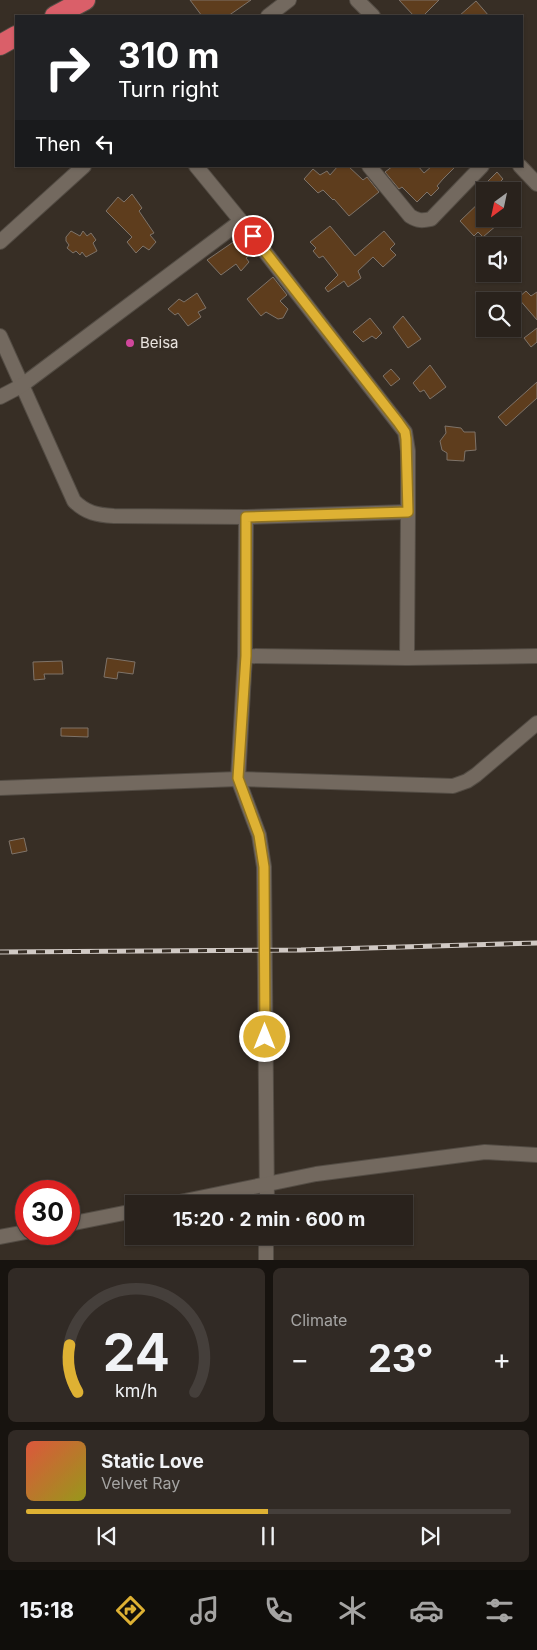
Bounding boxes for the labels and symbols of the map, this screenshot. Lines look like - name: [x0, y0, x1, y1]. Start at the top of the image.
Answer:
- north arrow: [476, 182, 521, 228]
- pin: [232, 215, 274, 257]
- place label: Beisa: [140, 333, 179, 352]
- marker: Beisa: [124, 337, 136, 349]
- position arrow: [238, 1010, 290, 1062]
- speed limit sign: 30: [15, 1180, 80, 1245]

